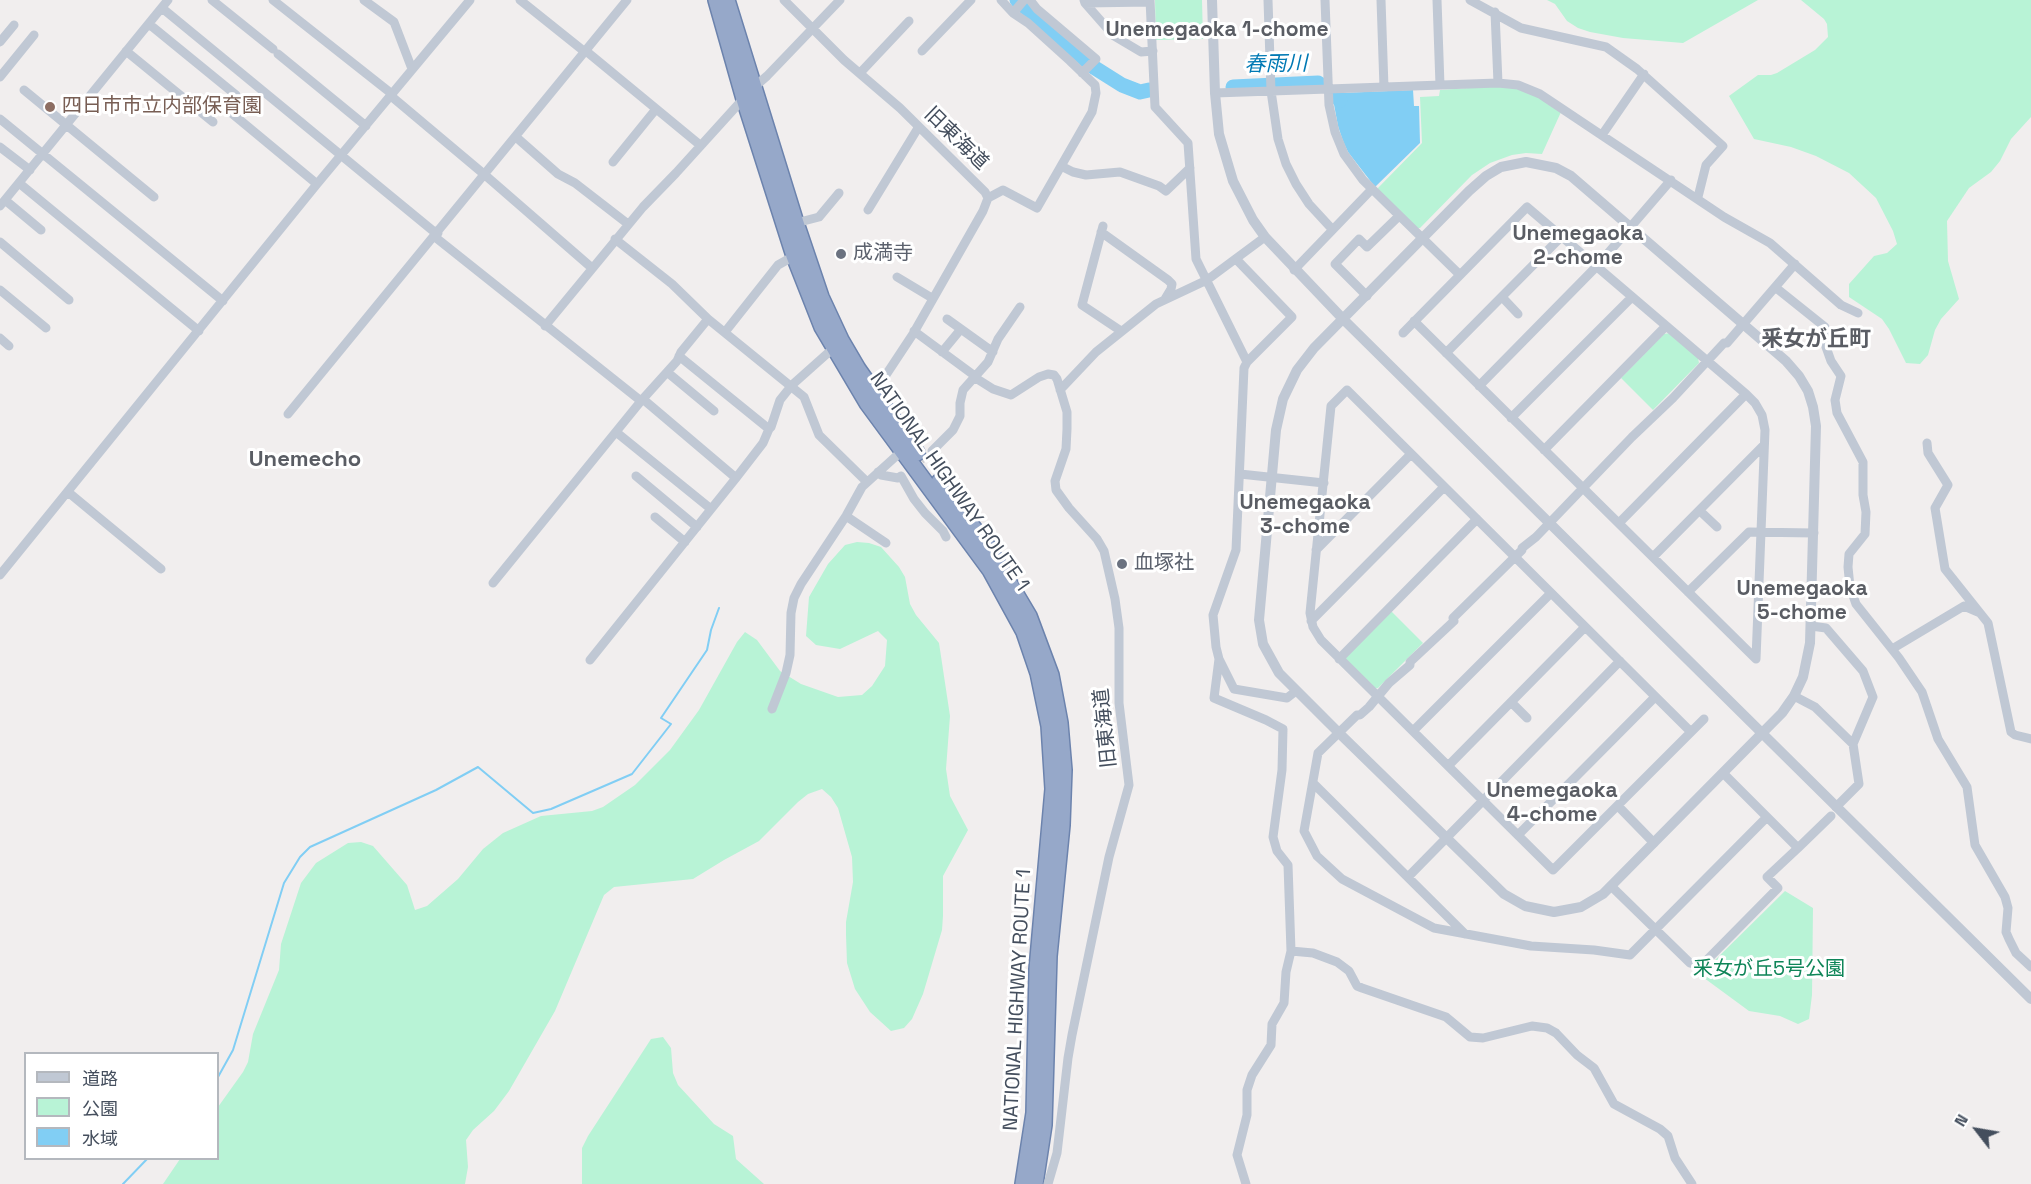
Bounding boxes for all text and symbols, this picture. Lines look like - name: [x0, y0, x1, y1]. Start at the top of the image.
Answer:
- district label: Unemegaoka 1-chome: [1105, 17, 1329, 43]
- water label: 春雨川: [1244, 52, 1308, 78]
- place label: 四日市市立内部保育園: [62, 95, 262, 119]
- marker: 四日市市立内部保育園: [43, 100, 57, 114]
- street label: 旧東海道: [919, 103, 993, 175]
- district label: Unemegaoka 2-chome: [1512, 221, 1644, 271]
- place label: 成満寺: [853, 242, 913, 266]
- marker: 成満寺: [834, 247, 848, 261]
- district label: 釆女が丘町: [1761, 327, 1871, 353]
- street label: NATIONAL HIGHWAY ROUTE 1: [864, 368, 1034, 596]
- district label: Unemecho: [249, 447, 361, 473]
- district label: Unemegaoka 3-chome: [1239, 490, 1371, 540]
- place label: 血塚社: [1134, 552, 1194, 576]
- marker: 血塚社: [1115, 557, 1129, 571]
- district label: Unemegaoka 5-chome: [1736, 576, 1868, 626]
- street label: 旧東海道: [1090, 687, 1122, 769]
- district label: Unemegaoka 4-chome: [1486, 778, 1618, 828]
- street label: NATIONAL HIGHWAY ROUTE 1: [999, 869, 1037, 1131]
- park label: 釆女が丘5号公園: [1693, 958, 1845, 982]
- legend: [24, 1052, 219, 1160]
- text: 道路: [82, 1067, 118, 1090]
- text: 公園: [82, 1097, 118, 1120]
- north arrow: [1947, 1100, 2007, 1160]
- text: N: [1949, 1110, 1973, 1130]
- text: 水域: [82, 1127, 118, 1150]

